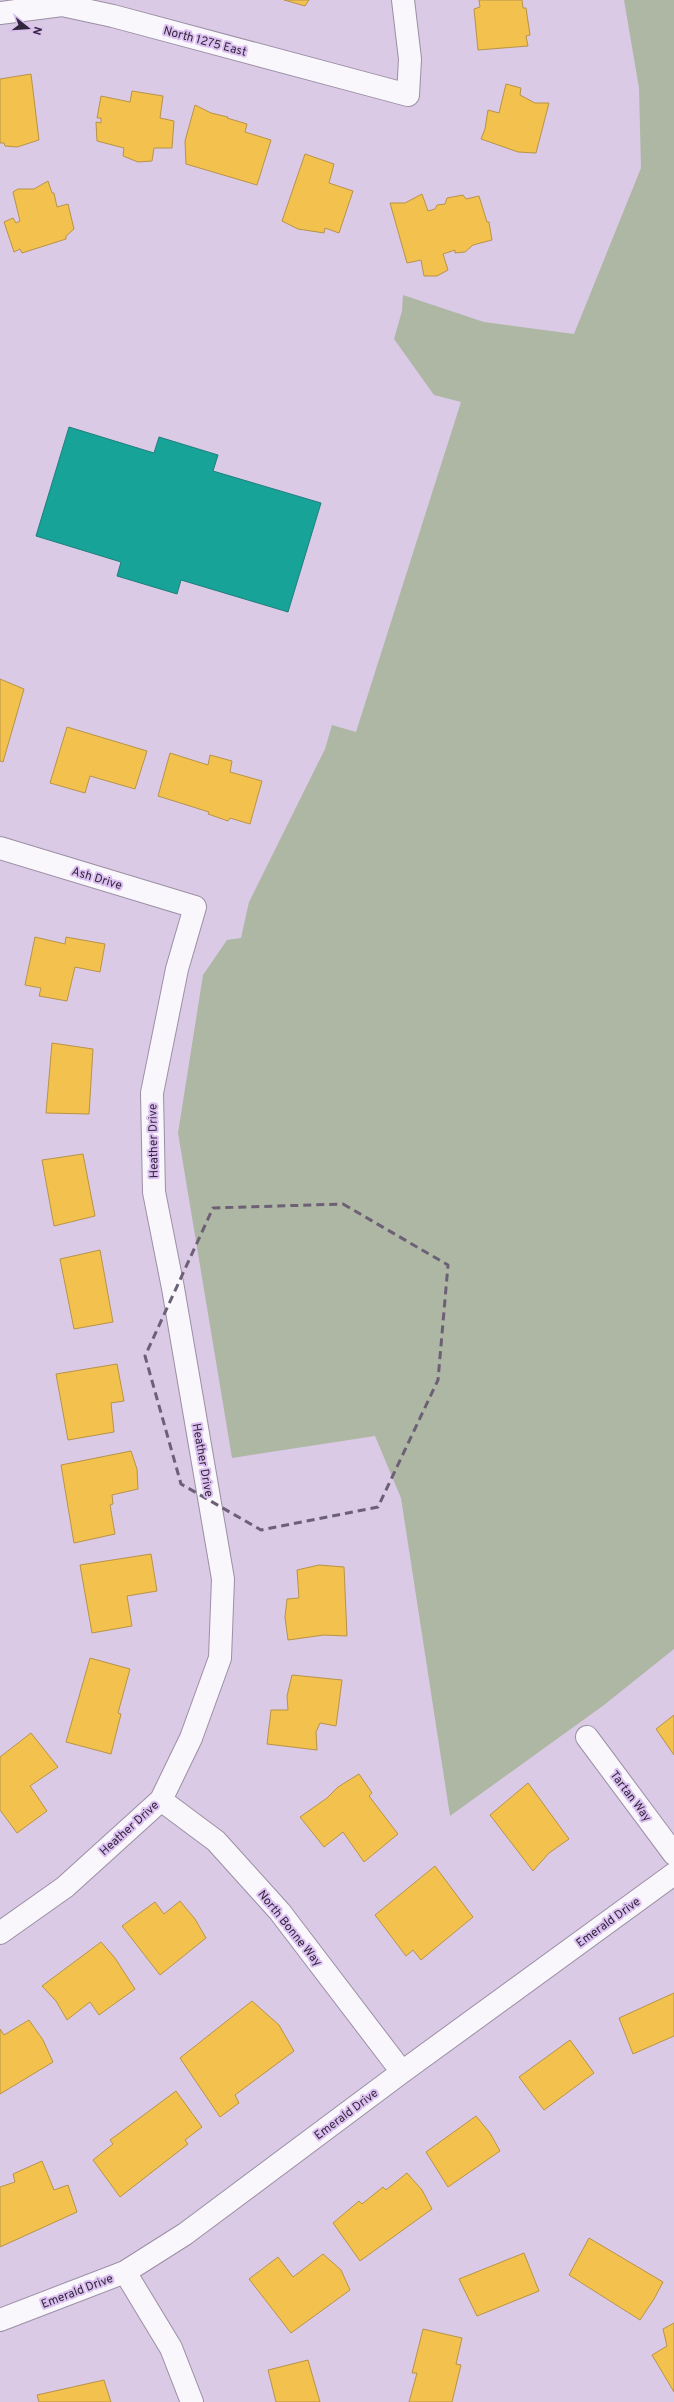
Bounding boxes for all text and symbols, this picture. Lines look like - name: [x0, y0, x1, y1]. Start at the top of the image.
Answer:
- north arrow: [8, 8, 48, 48]
- street label: North 1275 East: [161, 23, 248, 61]
- text: N: [29, 25, 44, 36]
- street label: Ash Drive: [70, 864, 124, 894]
- street label: Heather Drive: [145, 1104, 163, 1178]
- street label: Heather Drive: [188, 1422, 216, 1498]
- street label: Tartan Way: [606, 1768, 655, 1825]
- street label: Heather Drive: [97, 1798, 163, 1860]
- street label: North Bonne Way: [253, 1887, 325, 1970]
- street label: Emerald Drive: [573, 1894, 644, 1952]
- street label: Emerald Drive: [311, 2086, 382, 2144]
- street label: Emerald Drive: [39, 2271, 116, 2313]

